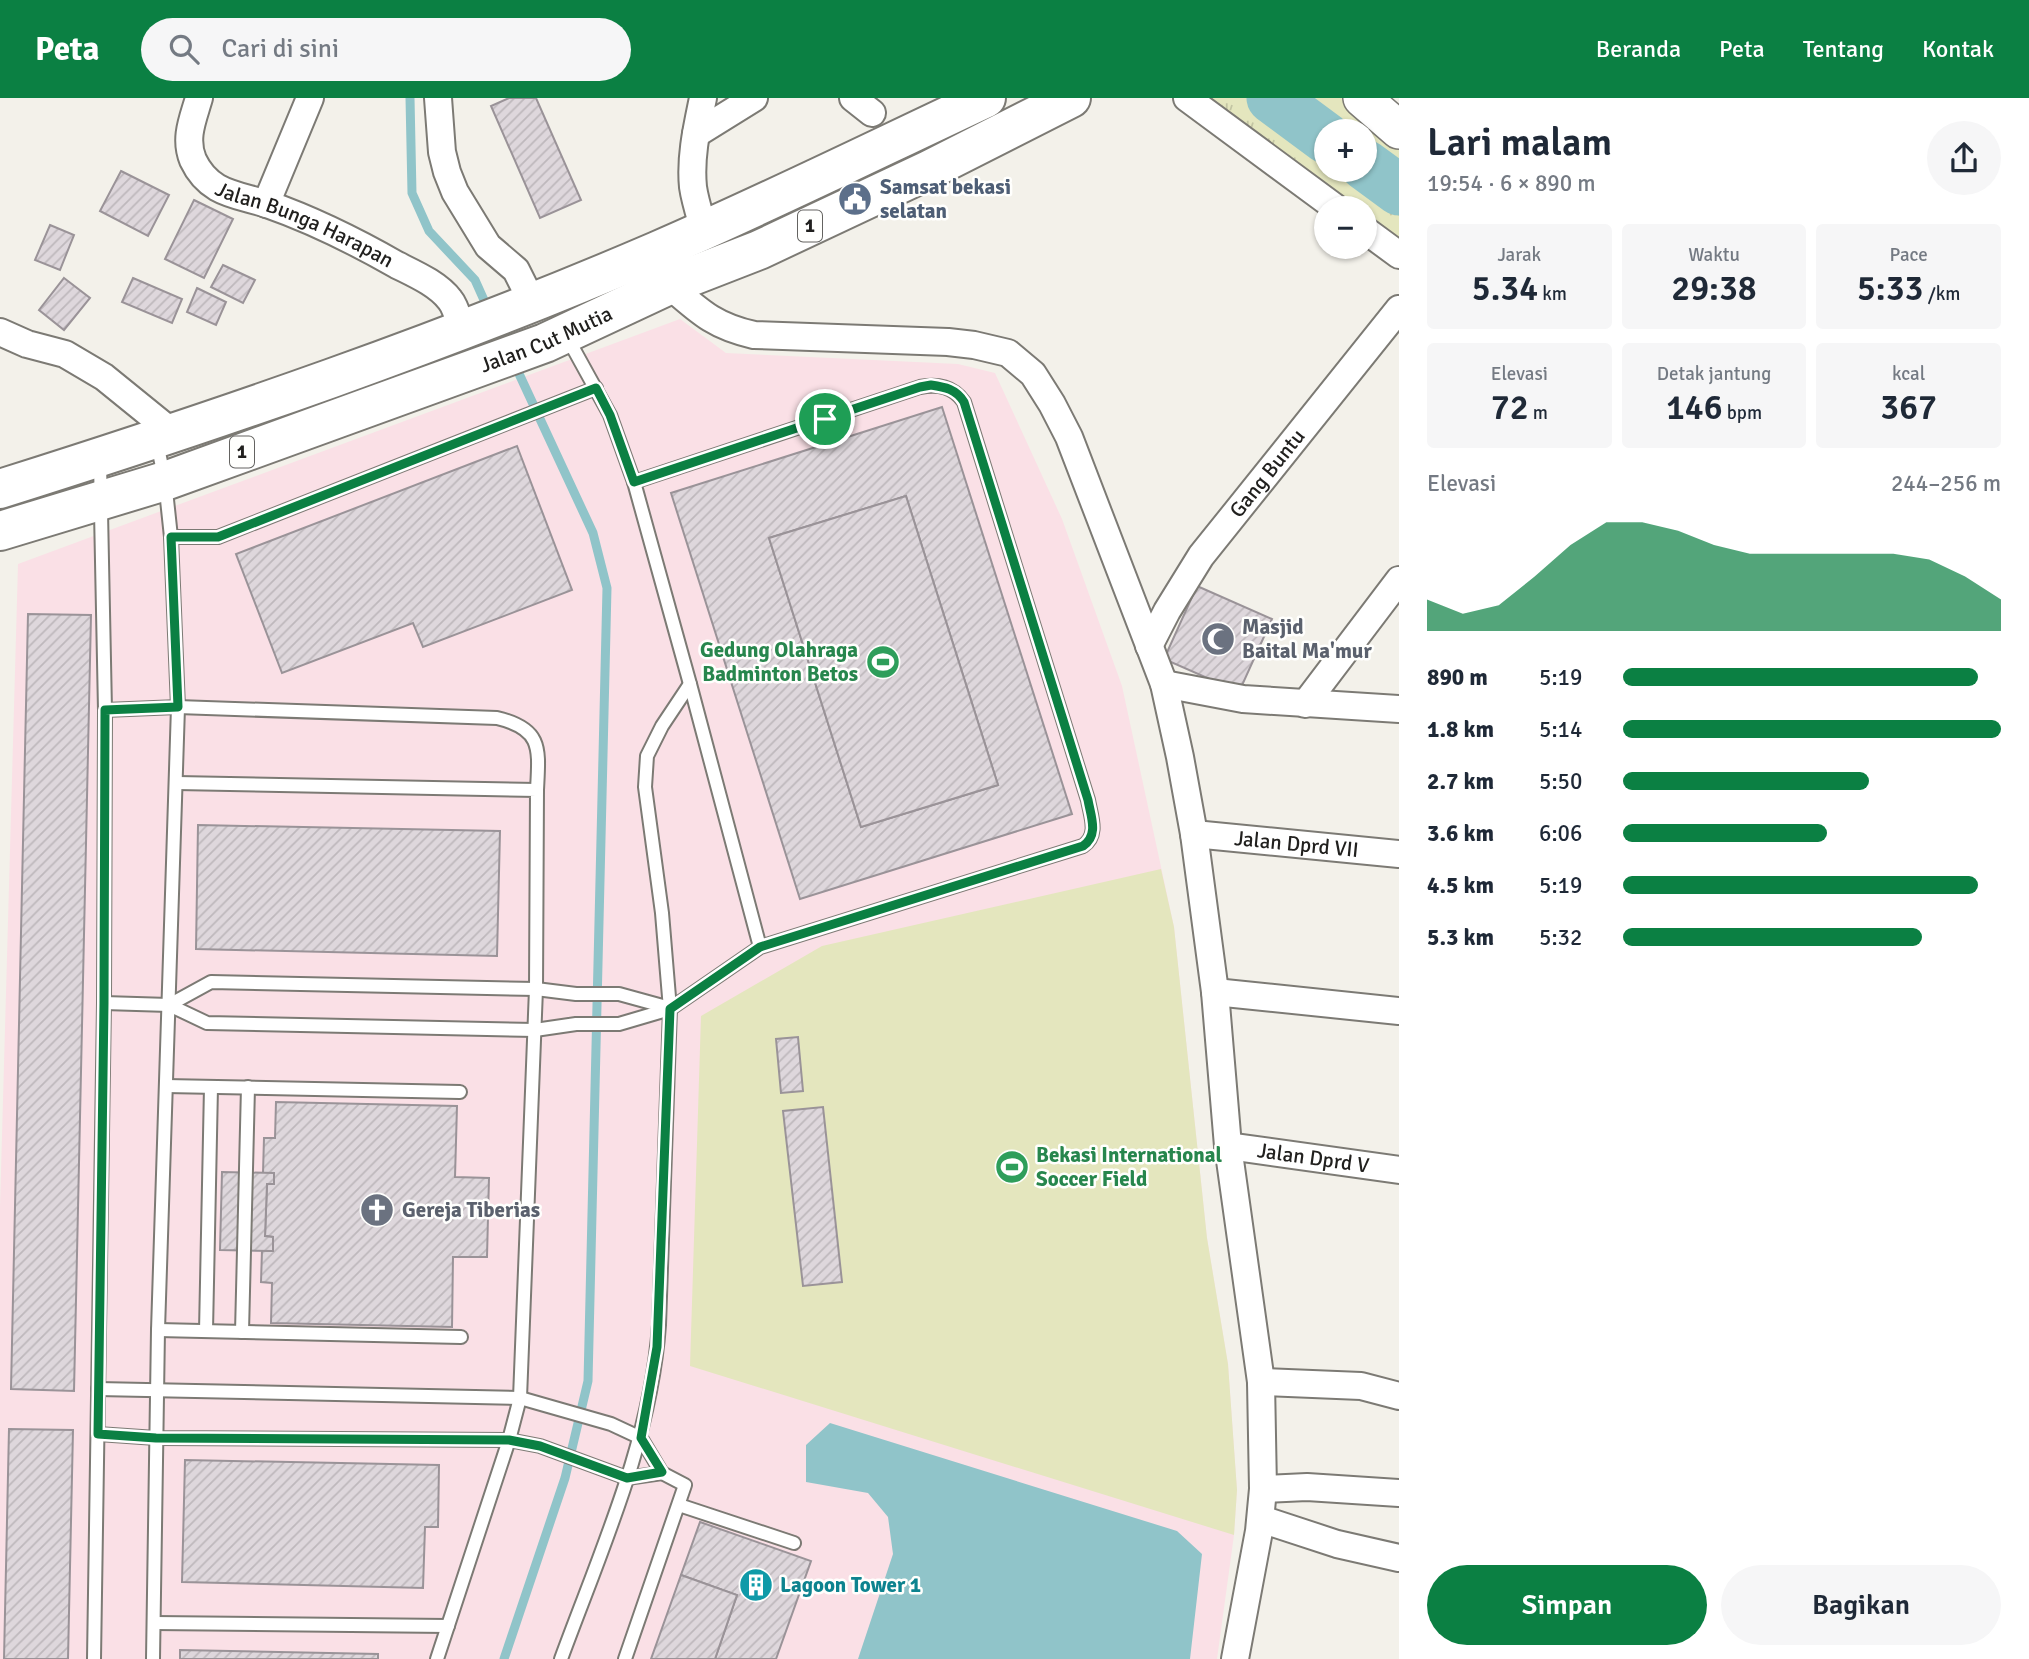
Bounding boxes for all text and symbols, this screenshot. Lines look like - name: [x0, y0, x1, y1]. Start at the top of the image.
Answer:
- search box: [141, 18, 631, 81]
- text: Peta: [35, 29, 99, 70]
- icon: search: [165, 30, 203, 68]
- text: Cari di sini: [221, 33, 339, 65]
- text: Beranda: [1596, 34, 1681, 64]
- text: Peta: [1719, 34, 1765, 64]
- text: Tentang: [1803, 34, 1884, 64]
- text: Kontak: [1922, 34, 1994, 64]
- map controls: [1314, 119, 1377, 259]
- button: +: [1314, 119, 1377, 182]
- text: Lari malam: [1427, 119, 1612, 166]
- button: share: [1927, 121, 2001, 195]
- text: 19:54 · 6 × 890 m: [1427, 169, 1596, 198]
- place label: Samsat bekasi selatan: [880, 174, 1011, 224]
- street label: Jalan Bunga Harapan: [211, 176, 398, 273]
- public building icon: Samsat bekasi selatan: [836, 180, 874, 218]
- button: −: [1314, 196, 1377, 259]
- road number: 1: [798, 210, 822, 242]
- text: Jarak: [1497, 243, 1541, 267]
- text: Waktu: [1688, 243, 1740, 267]
- text: Pace: [1890, 243, 1928, 267]
- text: 5.34: [1472, 267, 1538, 310]
- text: 29:38: [1671, 267, 1757, 310]
- text: 5:33: [1857, 267, 1924, 310]
- text: km: [1538, 282, 1567, 306]
- text: /km: [1924, 282, 1960, 306]
- street label: Jalan Cut Mutia: [477, 300, 616, 378]
- text: Elevasi: [1491, 362, 1548, 386]
- text: Detak jantung: [1657, 362, 1771, 386]
- text: kcal: [1892, 362, 1925, 386]
- text: 72: [1491, 386, 1529, 429]
- text: 146: [1666, 386, 1723, 429]
- text: 367: [1880, 386, 1937, 429]
- pin: [795, 389, 855, 449]
- icon: arrive: [806, 400, 844, 438]
- text: m: [1529, 401, 1548, 425]
- text: bpm: [1723, 401, 1762, 425]
- street label: Gang Buntu: [1224, 424, 1311, 523]
- road number: 1: [230, 436, 254, 468]
- text: Elevasi: [1427, 469, 1496, 498]
- text: 244–256 m: [1891, 469, 2001, 498]
- place label: Masjid Baital Ma'mur: [1242, 614, 1372, 664]
- mosque icon: Masjid Baital Ma'mur: [1199, 620, 1237, 658]
- place label: Gedung Olahraga Badminton Betos: [700, 637, 858, 687]
- sports icon: Gedung Olahraga Badminton Betos: [864, 643, 902, 681]
- text: 890 m: [1427, 663, 1488, 692]
- text: 5:19: [1539, 663, 1582, 692]
- text: 1.8 km: [1427, 715, 1494, 744]
- text: 5:14: [1539, 715, 1582, 744]
- text: 2.7 km: [1427, 767, 1494, 796]
- text: 5:50: [1539, 767, 1582, 796]
- text: 3.6 km: [1427, 819, 1494, 848]
- text: 6:06: [1539, 819, 1582, 848]
- street label: Jalan Dprd VII: [1233, 825, 1360, 863]
- text: 4.5 km: [1427, 871, 1494, 900]
- text: 5:19: [1539, 871, 1582, 900]
- text: 5.3 km: [1427, 923, 1494, 952]
- text: 5:32: [1539, 923, 1582, 952]
- street label: Jalan Dprd V: [1256, 1137, 1371, 1179]
- place label: Bekasi International Soccer Field: [1036, 1142, 1222, 1192]
- sports icon: Bekasi International Soccer Field: [993, 1148, 1031, 1186]
- church icon: Gereja Tiberias: [358, 1191, 396, 1229]
- place label: Gereja Tiberias: [402, 1197, 540, 1223]
- button: Simpan: [1427, 1565, 1707, 1645]
- button: Bagikan: [1721, 1565, 2001, 1645]
- building icon: Lagoon Tower 1: [737, 1566, 775, 1604]
- place label: Lagoon Tower 1: [780, 1572, 921, 1598]

